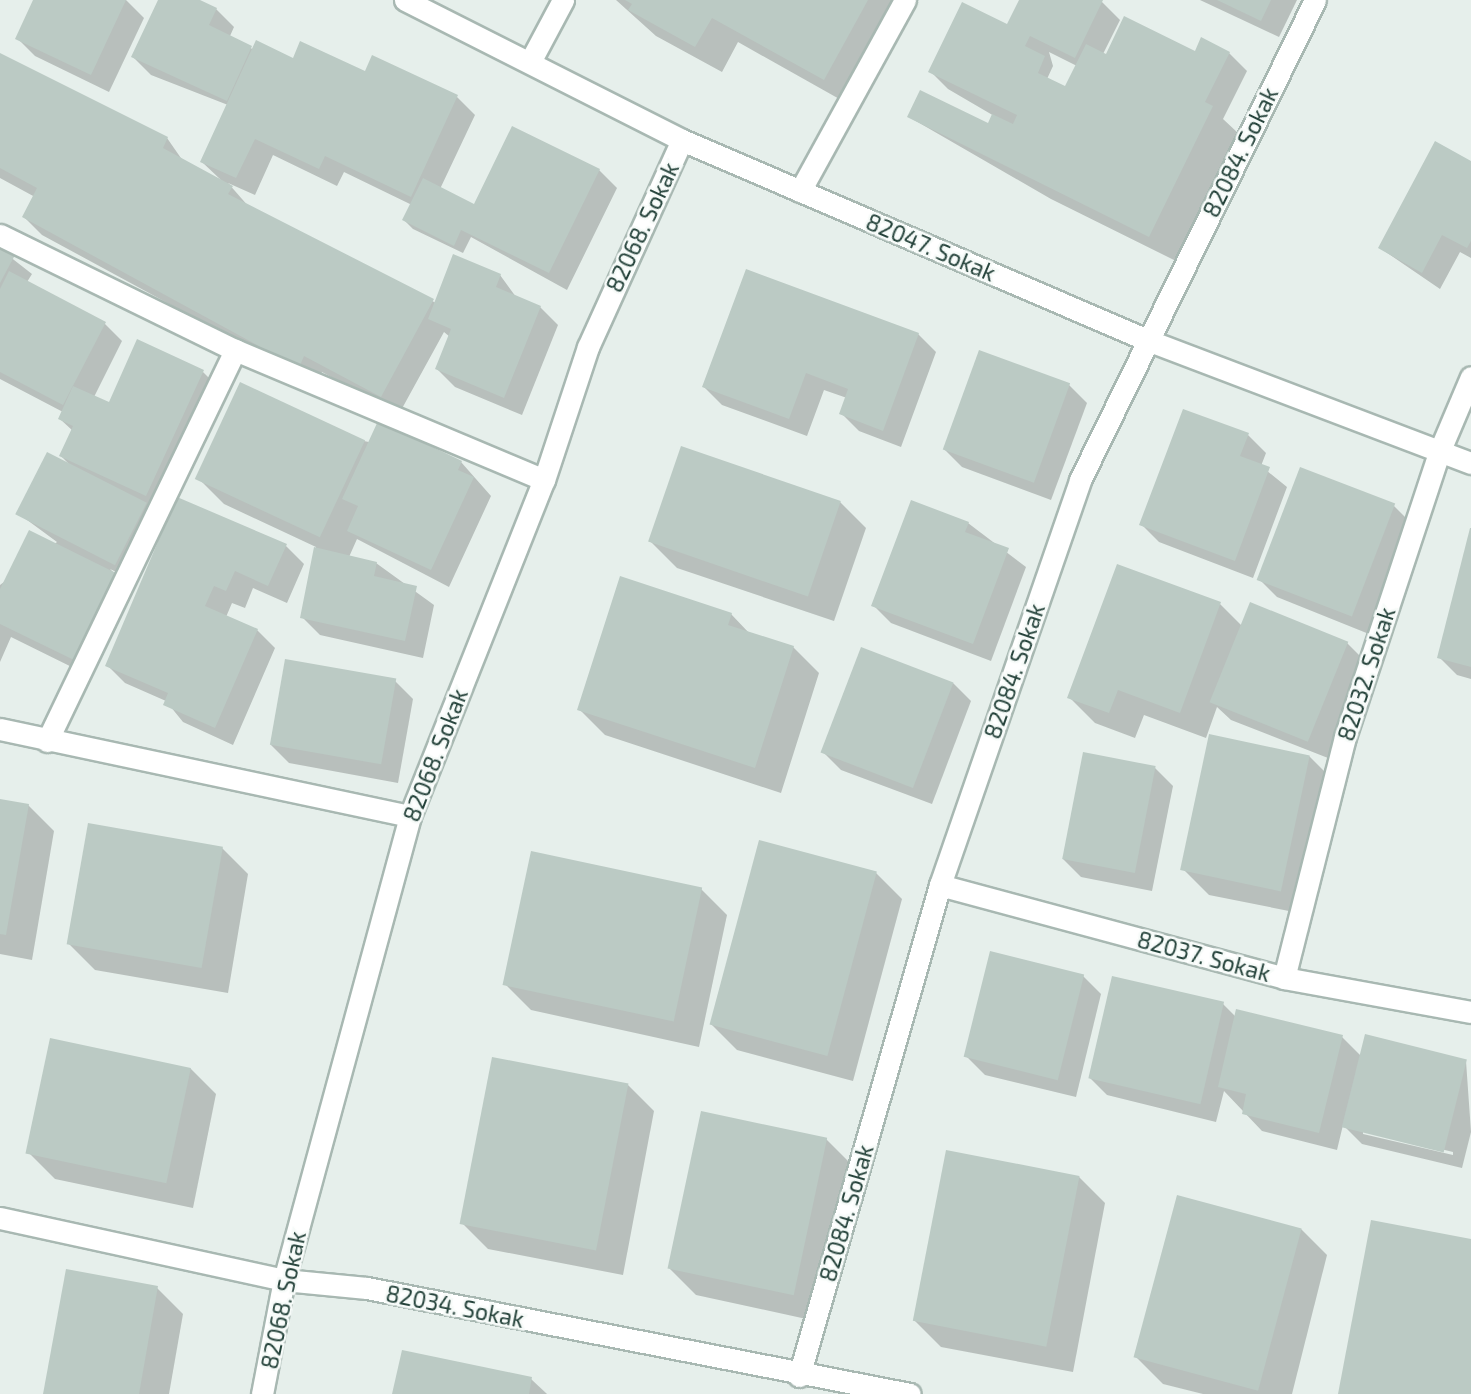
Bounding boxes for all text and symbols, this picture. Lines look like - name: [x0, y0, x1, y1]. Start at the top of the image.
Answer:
- street label: 82084. Sokak: [1197, 82, 1283, 222]
- street label: 82068. Sokak: [600, 158, 684, 296]
- street label: 82047. Sokak: [862, 207, 1000, 287]
- street label: 82084. Sokak: [978, 600, 1050, 742]
- street label: 82032. Sokak: [1331, 604, 1401, 744]
- street label: 82068. Sokak: [397, 685, 473, 825]
- street label: 82037. Sokak: [1134, 925, 1274, 987]
- street label: 82084. Sokak: [813, 1141, 879, 1285]
- street label: 82068. Sokak: [255, 1229, 311, 1371]
- street label: 82034. Sokak: [384, 1279, 526, 1333]

